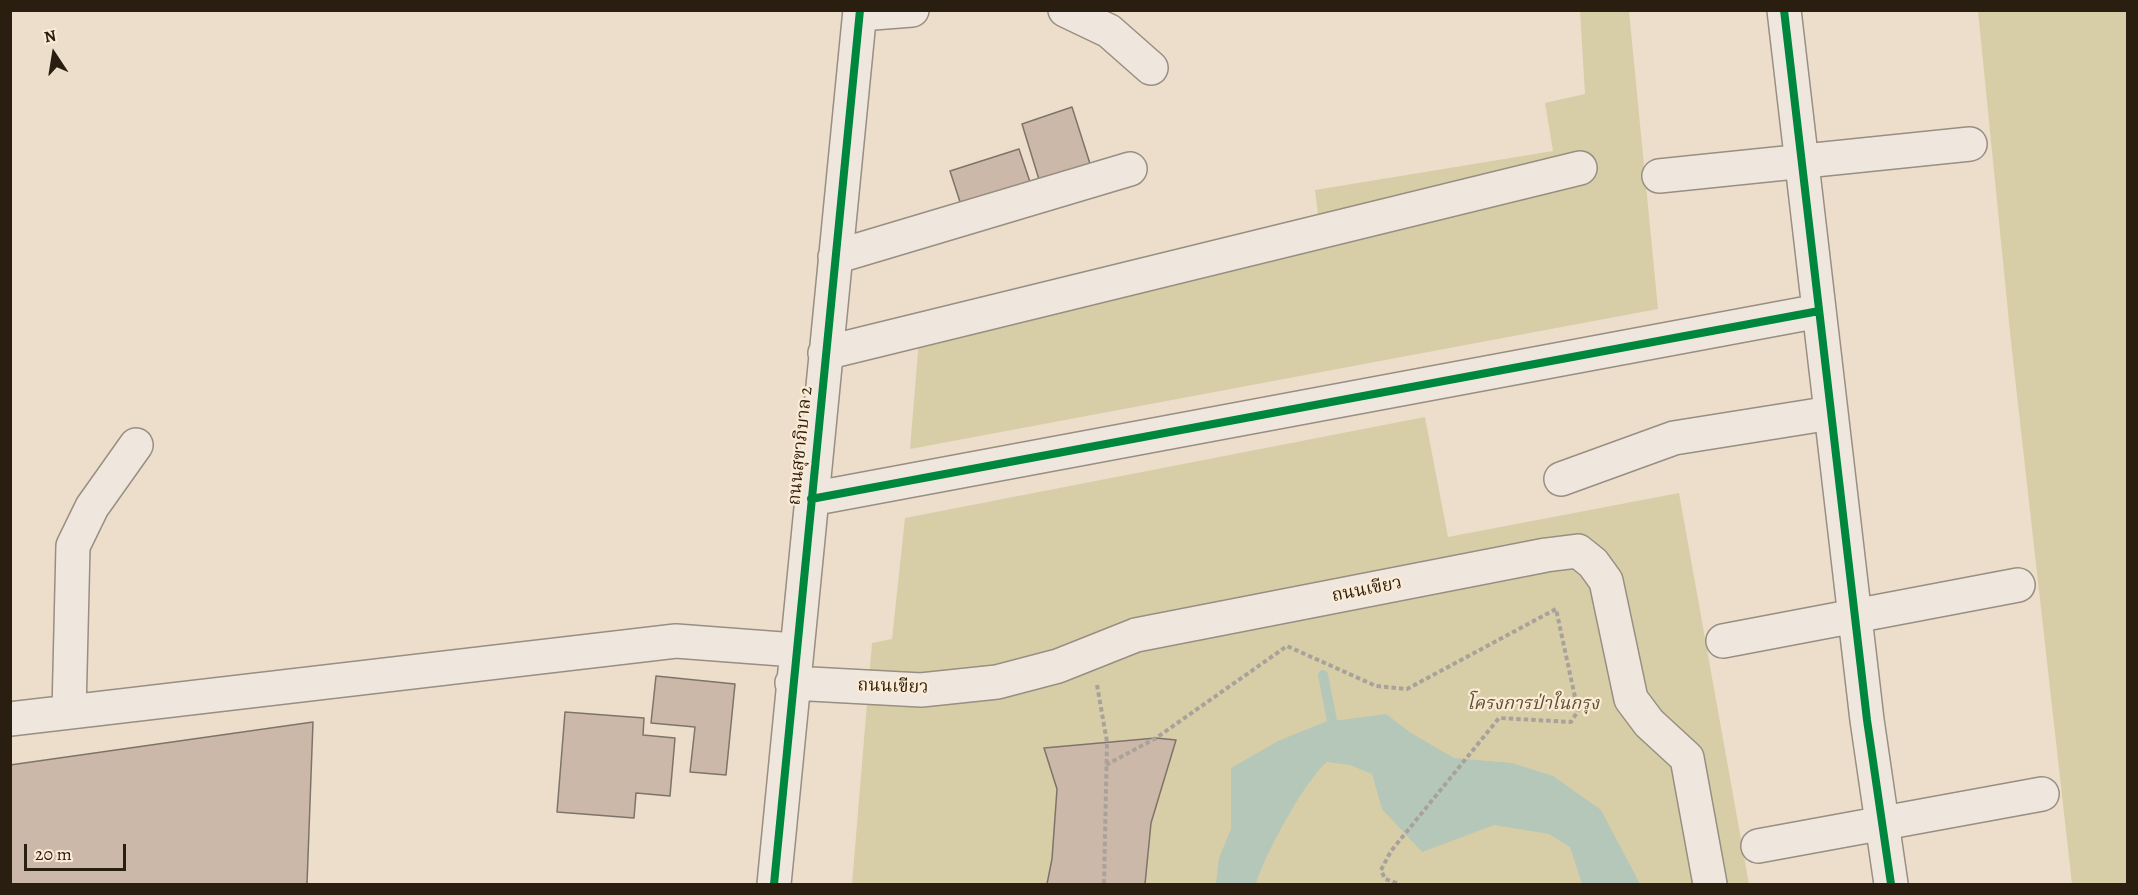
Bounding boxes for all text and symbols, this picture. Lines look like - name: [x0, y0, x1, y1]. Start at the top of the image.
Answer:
- north arrow: [24, 24, 84, 84]
- text: N: [42, 24, 58, 48]
- street label: ถนนสุขาภิบาล 2: [784, 385, 818, 507]
- street label: ถนนเขียว: [1330, 573, 1404, 607]
- street label: ถนนเขียว: [857, 675, 929, 699]
- park label: โครงการป่าในกรุง: [1467, 694, 1599, 716]
- scale bar: [27, 832, 129, 870]
- text: 20 m: [35, 842, 72, 866]

